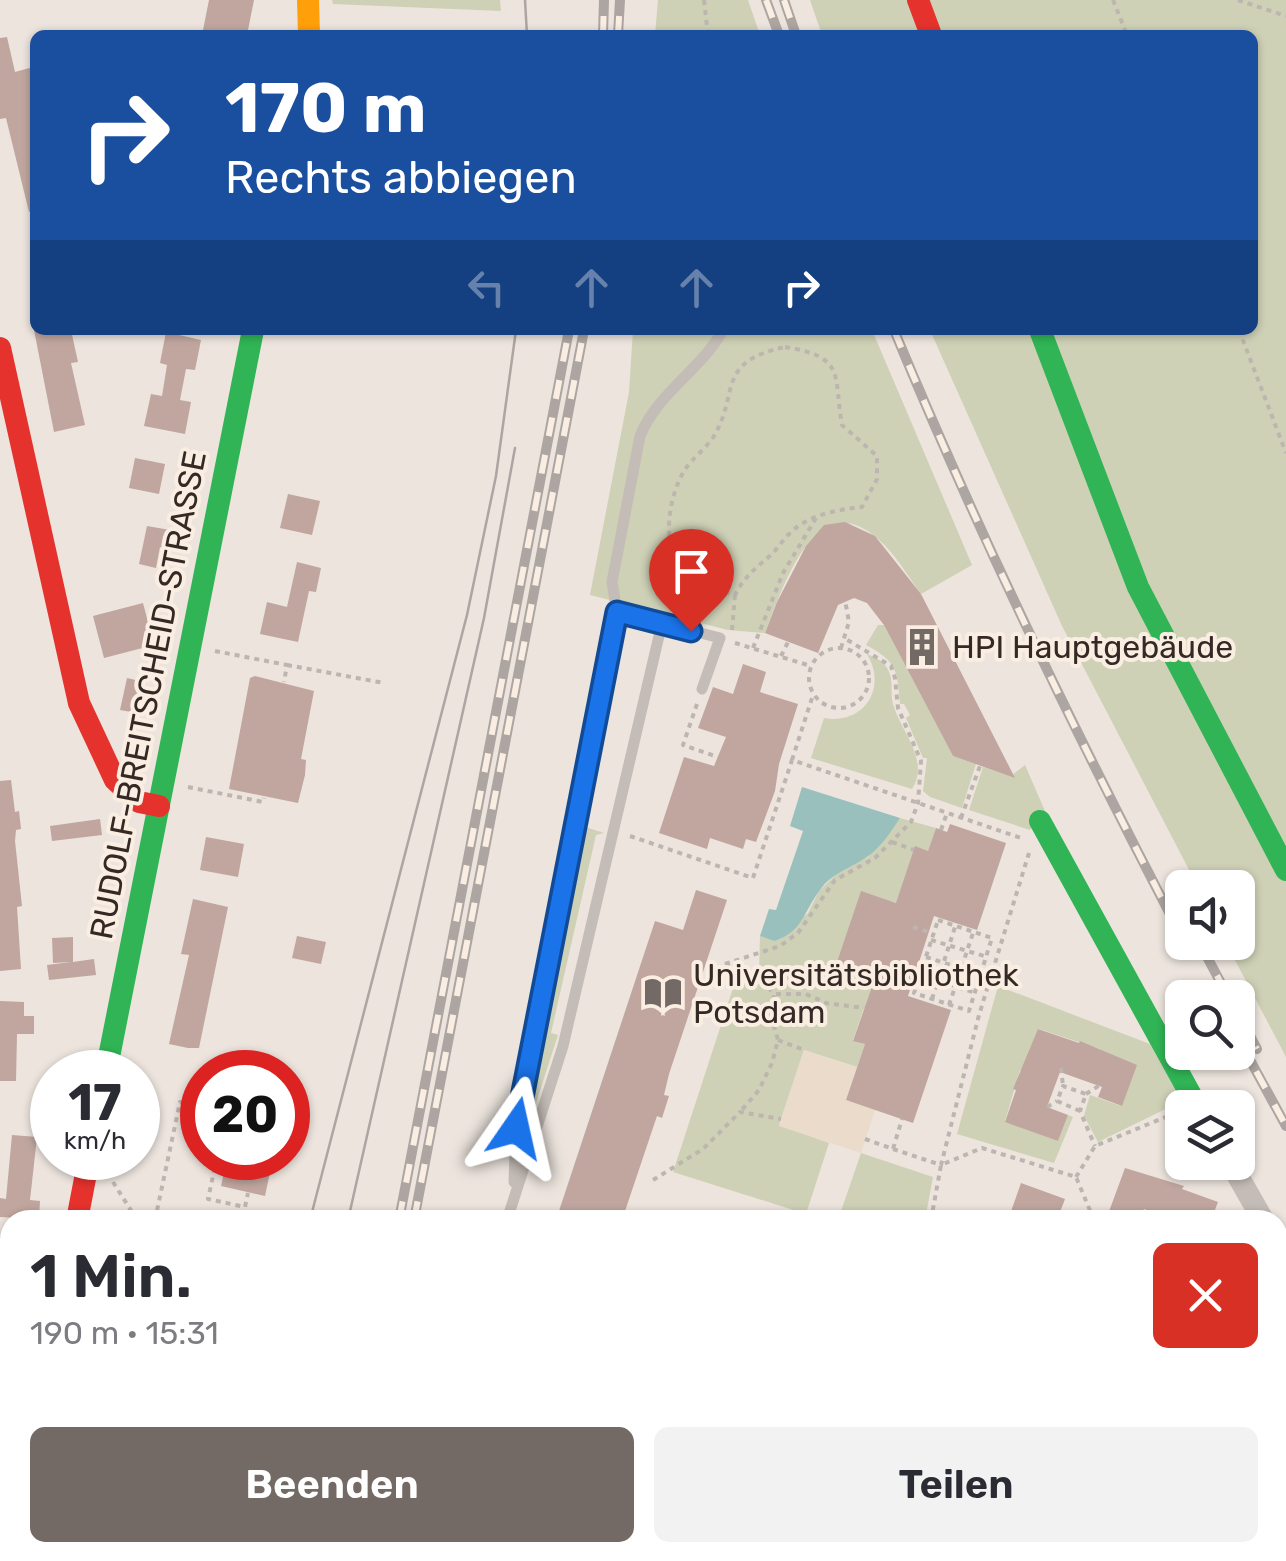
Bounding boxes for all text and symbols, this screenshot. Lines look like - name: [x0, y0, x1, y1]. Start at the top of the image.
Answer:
- text: 170 m: [225, 67, 427, 150]
- icon: right: [60, 70, 190, 200]
- text: Rechts abbiegen: [225, 151, 577, 204]
- icon: left: [459, 260, 514, 315]
- icon: ahead: [564, 260, 619, 315]
- icon: ahead: [669, 260, 724, 315]
- icon: right: [774, 260, 829, 315]
- street label: RUDOLF-BREITSCHEID-STRASSE: [82, 448, 214, 942]
- pin: [649, 529, 734, 632]
- icon: arrive: [664, 544, 719, 599]
- building icon: HPI Hauptgebäude: [901, 626, 943, 668]
- place label: HPI Hauptgebäude: [952, 628, 1233, 666]
- map controls: [1165, 870, 1255, 1180]
- button: sound: [1165, 870, 1255, 960]
- place label: Universitätsbibliothek Potsdam: [693, 956, 1019, 1031]
- library icon: Universitätsbibliothek Potsdam: [642, 972, 684, 1014]
- button: search: [1165, 980, 1255, 1070]
- speed limit sign: 20: [180, 1050, 310, 1180]
- text: 17: [68, 1073, 122, 1133]
- position arrow: [464, 1076, 568, 1180]
- button: layers: [1165, 1090, 1255, 1180]
- text: km/h: [64, 1126, 126, 1155]
- text: 1 Min.: [30, 1241, 192, 1312]
- button: close: [1153, 1243, 1258, 1348]
- text: 190 m · 15:31: [30, 1314, 219, 1352]
- button: Beenden: [30, 1427, 634, 1542]
- button: Teilen: [654, 1427, 1258, 1542]

